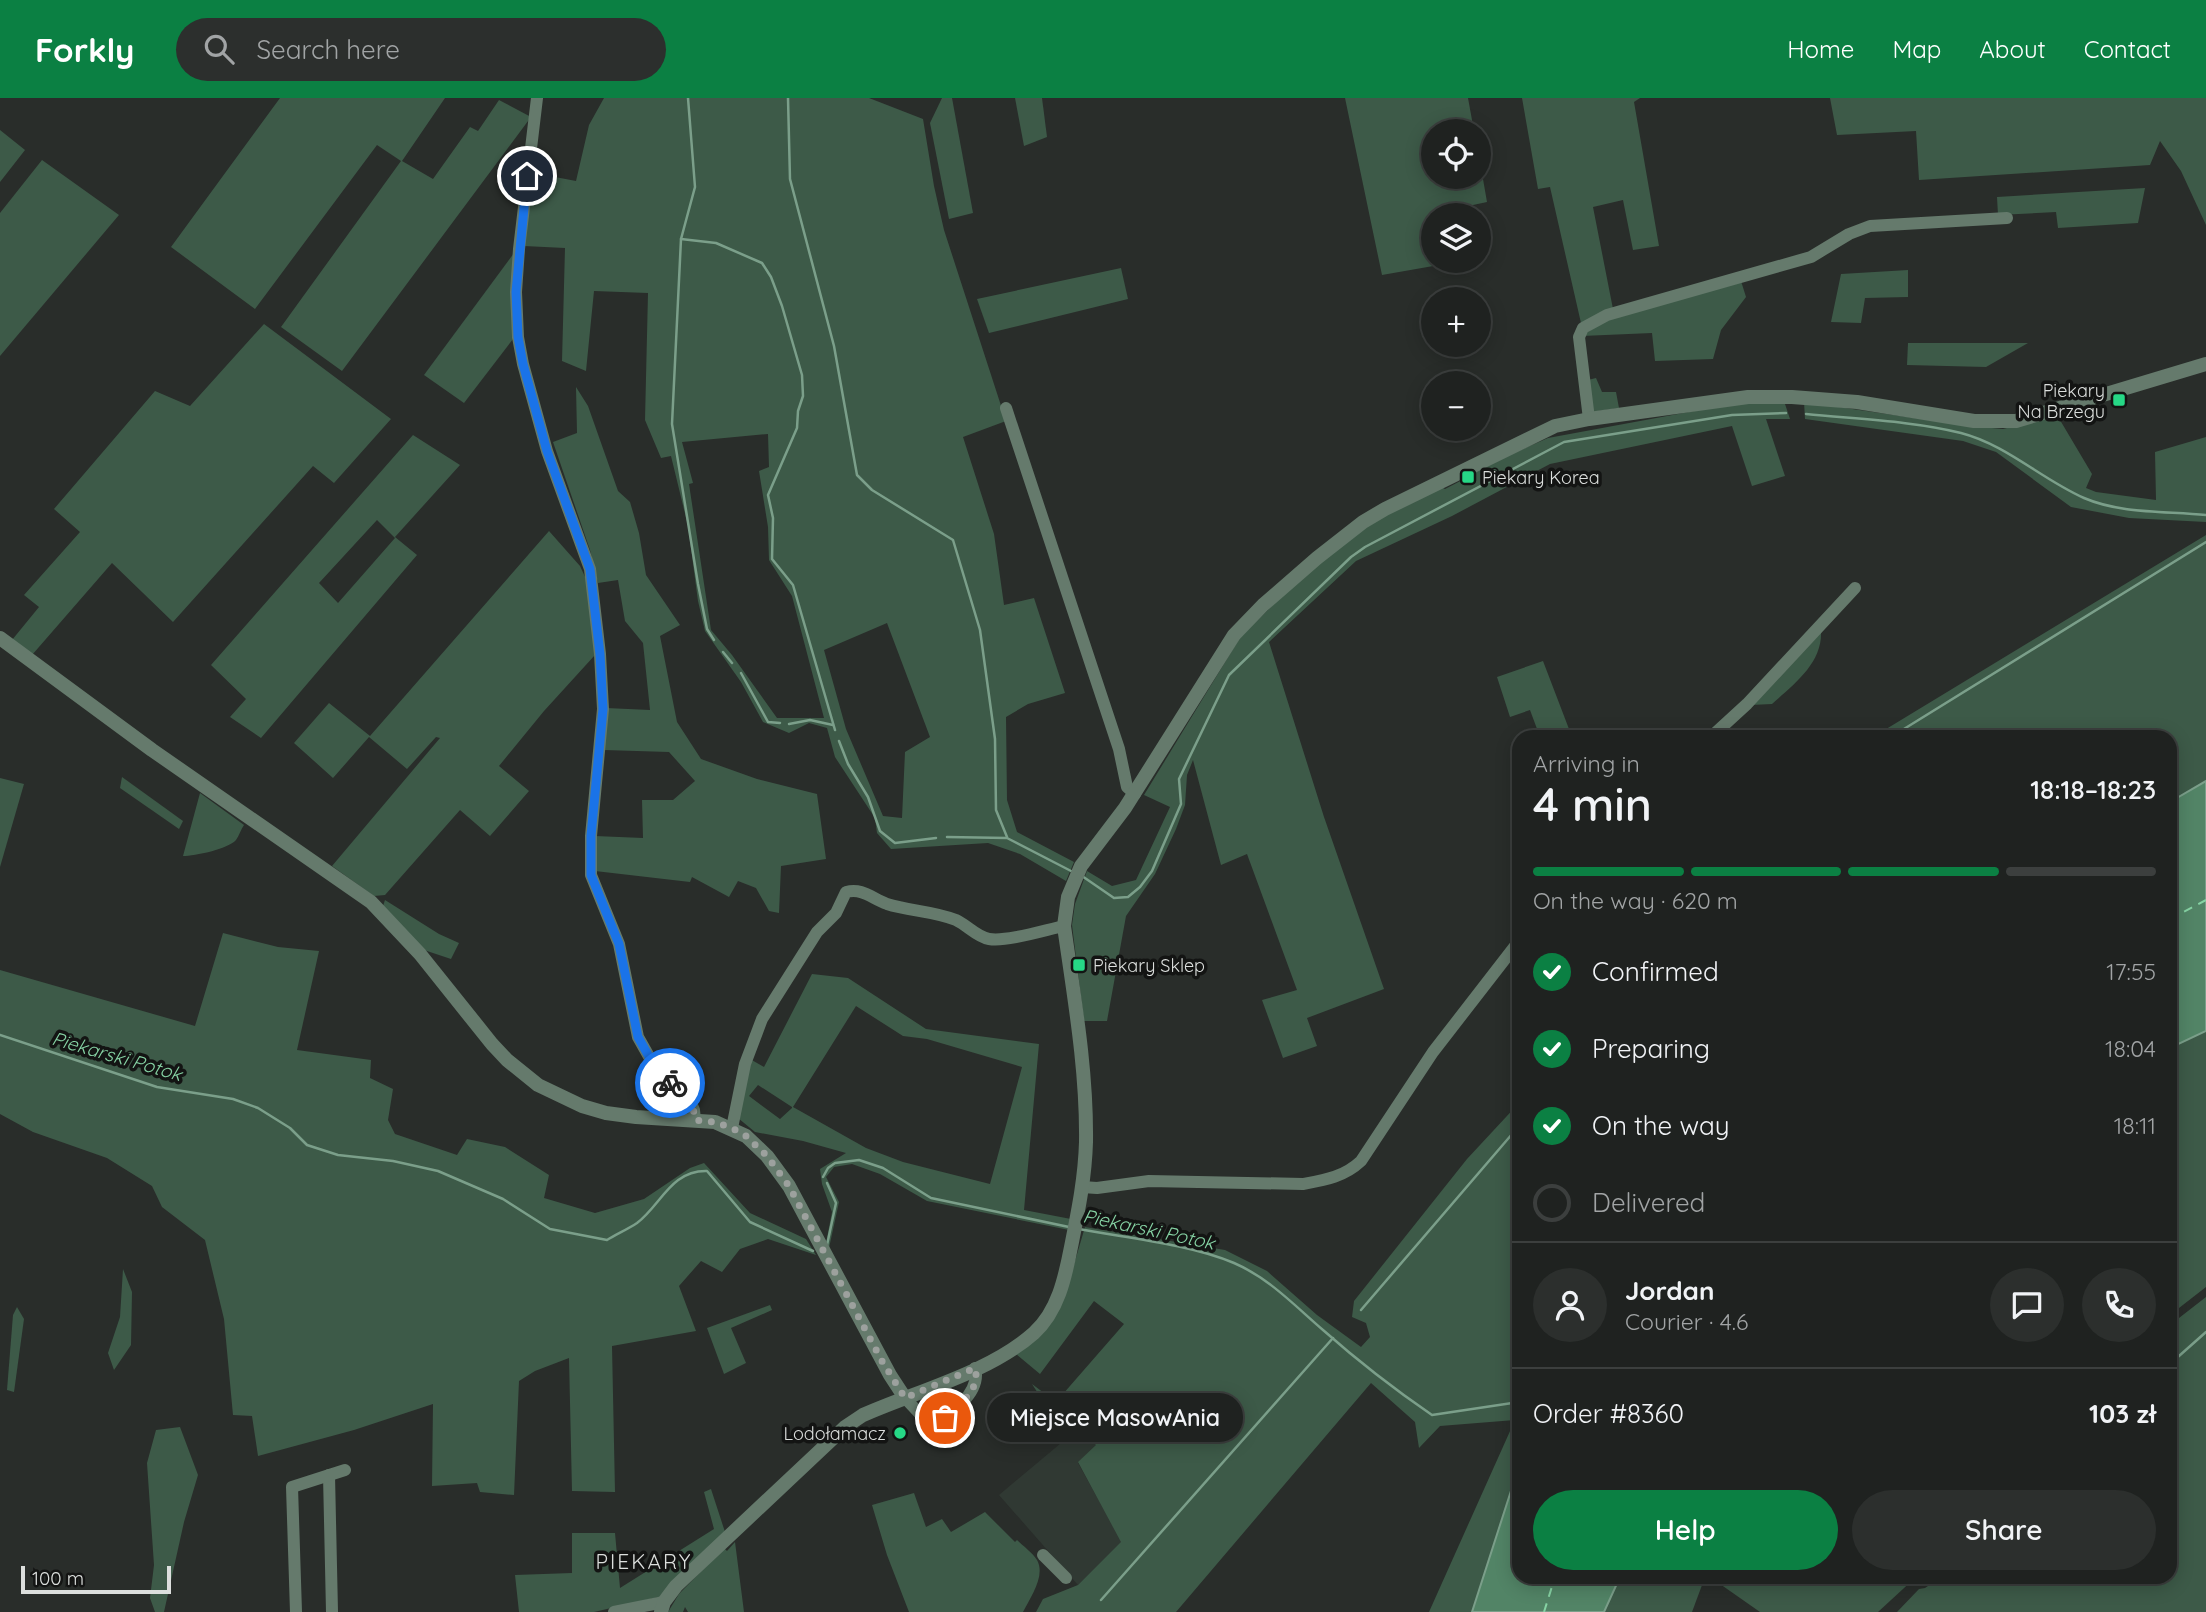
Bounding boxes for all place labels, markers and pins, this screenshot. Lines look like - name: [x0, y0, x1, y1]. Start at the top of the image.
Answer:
- pin: [497, 146, 557, 206]
- place label: Piekary Na Brzegu: [2018, 379, 2105, 423]
- marker: Piekary Na Brzegu: [2111, 392, 2127, 408]
- place label: Piekary Korea: [1482, 466, 1600, 489]
- marker: Piekary Korea: [1460, 469, 1476, 485]
- place label: Piekary Sklep: [1093, 954, 1205, 977]
- marker: Piekary Sklep: [1071, 957, 1087, 973]
- pin: [915, 1388, 975, 1448]
- callout: Miejsce MasowAnia: [987, 1394, 1242, 1442]
- place label: Lodołamacz: [783, 1422, 886, 1445]
- marker: Lodołamacz: [892, 1425, 908, 1441]

